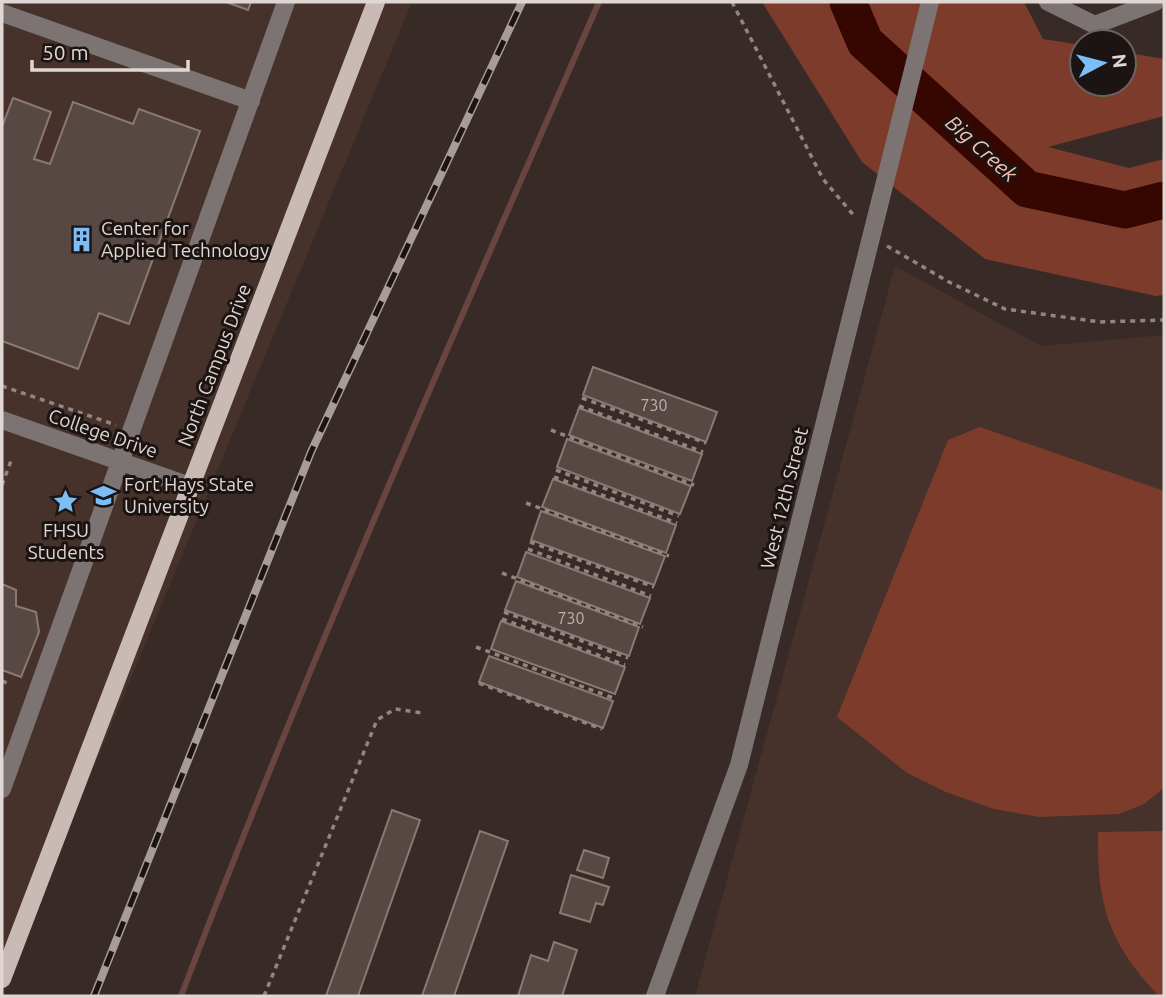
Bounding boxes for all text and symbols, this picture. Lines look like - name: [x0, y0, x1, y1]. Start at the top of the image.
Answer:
- scale bar: [32, 28, 187, 72]
- north arrow: [1068, 28, 1138, 98]
- text: 50 m: [42, 40, 89, 64]
- text: N: [1108, 53, 1132, 69]
- water label: Big Creek: [941, 110, 1023, 186]
- place label: Center for Applied Technology: [101, 217, 269, 261]
- building icon: Center for Applied Technology: [67, 225, 95, 253]
- street label: North Campus Drive: [173, 281, 255, 449]
- house number: 730: [640, 396, 668, 414]
- street label: College Drive: [46, 404, 160, 462]
- street label: West 12th Street: [756, 424, 812, 571]
- place label: Fort Hays State University: [124, 473, 254, 517]
- school or university icon: Fort Hays State University: [90, 481, 118, 509]
- place icon: FHSU Students: [52, 488, 80, 516]
- place label: FHSU Students: [28, 519, 104, 563]
- house number: 730: [557, 609, 585, 627]

